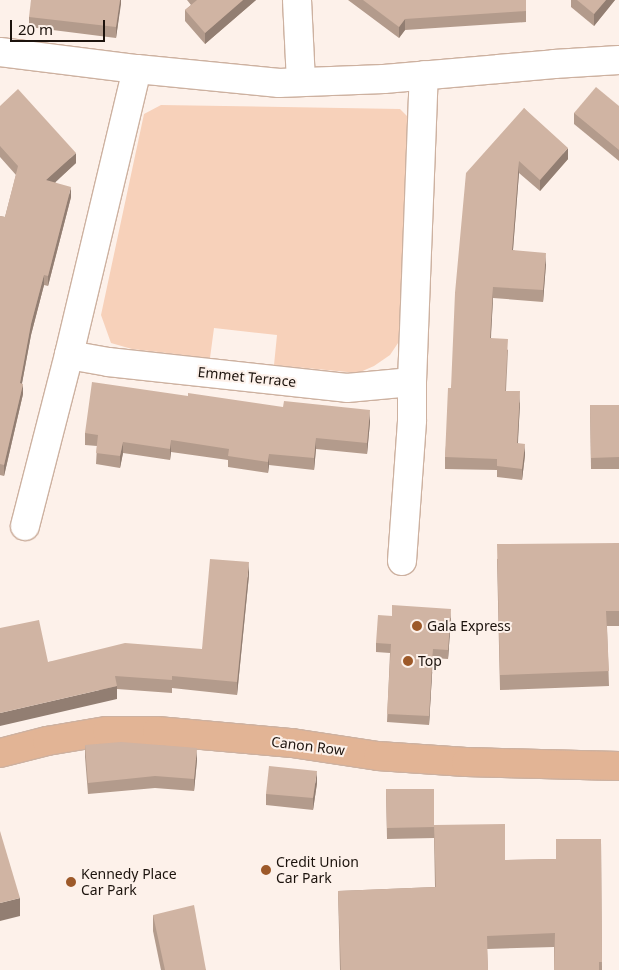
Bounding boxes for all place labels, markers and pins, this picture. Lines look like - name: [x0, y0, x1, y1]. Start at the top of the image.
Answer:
- place label: Gala Express: [427, 618, 511, 634]
- marker: Gala Express: [411, 620, 423, 632]
- place label: Top: [418, 653, 442, 669]
- marker: Top: [402, 655, 414, 667]
- place label: Credit Union Car Park: [276, 854, 359, 886]
- marker: Credit Union Car Park: [260, 864, 272, 876]
- place label: Kennedy Place Car Park: [81, 866, 177, 899]
- marker: Kennedy Place Car Park: [65, 876, 77, 888]

